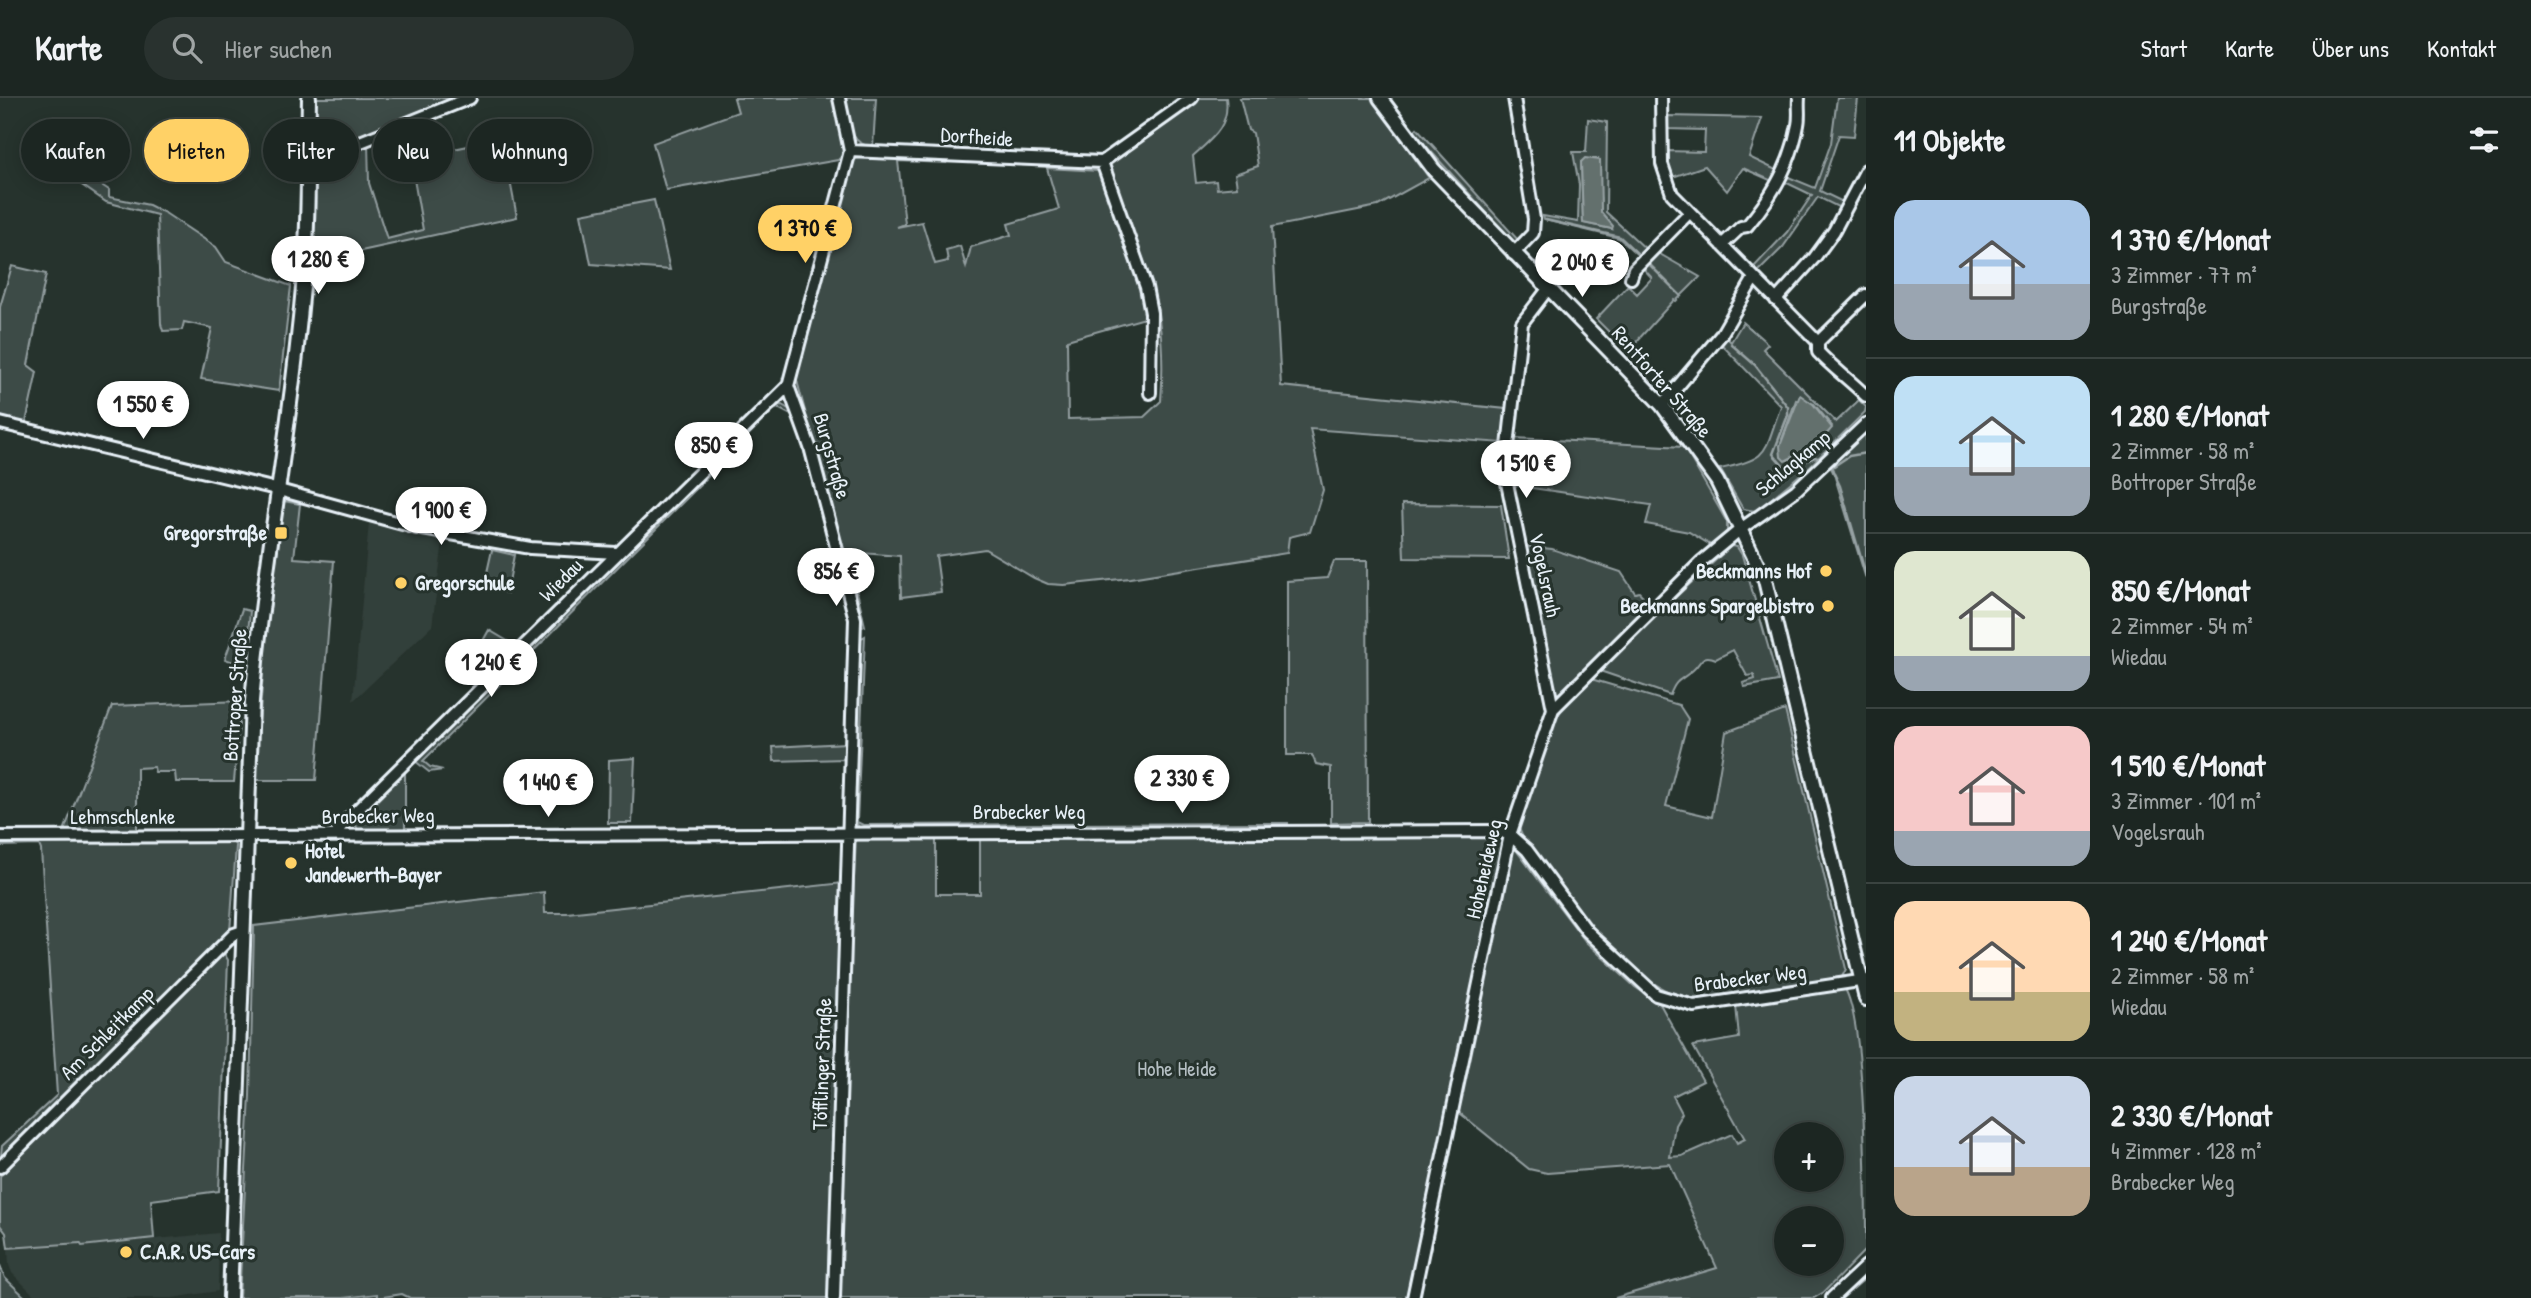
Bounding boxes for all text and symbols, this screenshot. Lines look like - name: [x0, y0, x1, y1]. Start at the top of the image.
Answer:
- search box: [144, 17, 634, 80]
- text: Karte: [35, 26, 102, 70]
- icon: search: [168, 29, 206, 67]
- text: Hier suchen: [224, 31, 332, 66]
- text: Start: [2141, 32, 2187, 64]
- text: Karte: [2225, 32, 2274, 64]
- text: Über uns: [2312, 32, 2389, 64]
- text: Kontakt: [2427, 32, 2496, 64]
- chip: Kaufen: [21, 119, 130, 182]
- chip: Mieten: [144, 119, 249, 182]
- chip: Filter: [263, 119, 359, 182]
- chip: Neu: [373, 119, 453, 182]
- chip: Wohnung: [467, 119, 592, 182]
- street label: Dorfheide: [940, 120, 1014, 153]
- text: 11 Objekte: [1894, 120, 2005, 160]
- icon: filters: [2465, 121, 2503, 159]
- pin: 1 370 €: [740, 206, 870, 265]
- text: 1 370 €: [774, 212, 836, 243]
- text: 1 370 €/Monat: [2111, 219, 2270, 259]
- icon: home: [1950, 228, 2034, 312]
- pin: 1 280 €: [253, 236, 383, 296]
- pin: 2 040 €: [1517, 240, 1647, 299]
- text: 1 280 €: [287, 243, 349, 274]
- text: 2 040 €: [1551, 246, 1613, 277]
- text: 3 Zimmer · 77 m²: [2111, 259, 2257, 290]
- text: Burgstraße: [2111, 290, 2207, 321]
- street label: Rentforter Straße: [1606, 319, 1719, 444]
- pin: 1 550 €: [78, 382, 208, 441]
- text: 1 550 €: [113, 388, 173, 419]
- text: 1 280 €/Monat: [2111, 395, 2269, 435]
- icon: home: [1950, 404, 2034, 488]
- street label: Burgstraße: [806, 410, 858, 502]
- pin: 850 €: [665, 422, 763, 482]
- street label: Schlagkamp: [1749, 423, 1836, 503]
- text: 850 €: [691, 429, 737, 460]
- text: 2 Zimmer · 58 m²: [2111, 435, 2254, 466]
- pin: 1 510 €: [1461, 440, 1591, 500]
- text: 1 510 €: [1497, 447, 1555, 478]
- text: Bottroper Straße: [2111, 466, 2257, 497]
- pin: 1 900 €: [376, 488, 506, 547]
- text: 1 900 €: [411, 494, 471, 525]
- place label: Gregorstraße: [163, 518, 268, 548]
- marker: Gregorstraße: [273, 525, 289, 541]
- street label: Vogelsrauh: [1522, 530, 1569, 620]
- pin: 856 €: [787, 548, 885, 608]
- street label: Wiedau: [532, 551, 589, 608]
- text: 856 €: [813, 555, 859, 586]
- place label: Beckmanns Hof: [1696, 556, 1812, 585]
- marker: Beckmanns Hof: [1818, 563, 1834, 579]
- place label: Gregorschule: [415, 568, 515, 598]
- text: 850 €/Monat: [2111, 570, 2250, 610]
- marker: Gregorschule: [393, 575, 409, 591]
- icon: home: [1950, 579, 2034, 663]
- place label: Beckmanns Spargelbistro: [1620, 591, 1815, 621]
- marker: Beckmanns Spargelbistro: [1820, 598, 1836, 614]
- text: 2 Zimmer · 54 m²: [2111, 610, 2253, 641]
- street label: Bottroper Straße: [215, 628, 254, 762]
- pin: 1 240 €: [426, 640, 556, 699]
- text: Wiedau: [2111, 641, 2167, 672]
- text: 1 240 €: [461, 646, 521, 677]
- text: 1 510 €/Monat: [2111, 745, 2265, 785]
- icon: home: [1950, 754, 2034, 838]
- pin: 2 330 €: [1117, 756, 1247, 815]
- pin: 1 440 €: [483, 760, 613, 819]
- text: 2 330 €: [1150, 762, 1214, 793]
- text: 1 440 €: [519, 766, 577, 797]
- text: 3 Zimmer · 101 m²: [2111, 785, 2261, 816]
- street label: Brabecker Weg: [973, 797, 1085, 826]
- street label: Brabecker Weg: [321, 800, 435, 831]
- street label: Lehmschlenke: [71, 802, 175, 831]
- street label: Hoheheideweg: [1458, 816, 1509, 922]
- text: Vogelsrauh: [2111, 816, 2204, 847]
- place label: Hotel Jandewerth-Bayer: [305, 836, 443, 890]
- marker: Hotel Jandewerth-Bayer: [283, 855, 299, 871]
- text: 1 240 €/Monat: [2111, 920, 2267, 960]
- icon: home: [1950, 929, 2034, 1013]
- street label: Brabecker Weg: [1692, 956, 1808, 999]
- text: 2 Zimmer · 58 m²: [2111, 960, 2254, 991]
- street label: Am Schleitkamp: [53, 979, 160, 1086]
- text: Wiedau: [2111, 991, 2167, 1022]
- street label: Töfflinger Straße: [805, 997, 838, 1131]
- park label: Hohe Heide: [1137, 1054, 1217, 1083]
- text: 2 330 €/Monat: [2111, 1095, 2272, 1135]
- icon: home: [1950, 1104, 2034, 1188]
- map controls: [1774, 1122, 1844, 1276]
- button: +: [1774, 1122, 1844, 1192]
- text: 4 Zimmer · 128 m²: [2111, 1135, 2262, 1166]
- text: Brabecker Weg: [2111, 1166, 2235, 1197]
- button: −: [1774, 1206, 1844, 1276]
- place label: C.A.R. US-Cars: [140, 1237, 255, 1266]
- marker: C.A.R. US-Cars: [118, 1244, 134, 1260]

